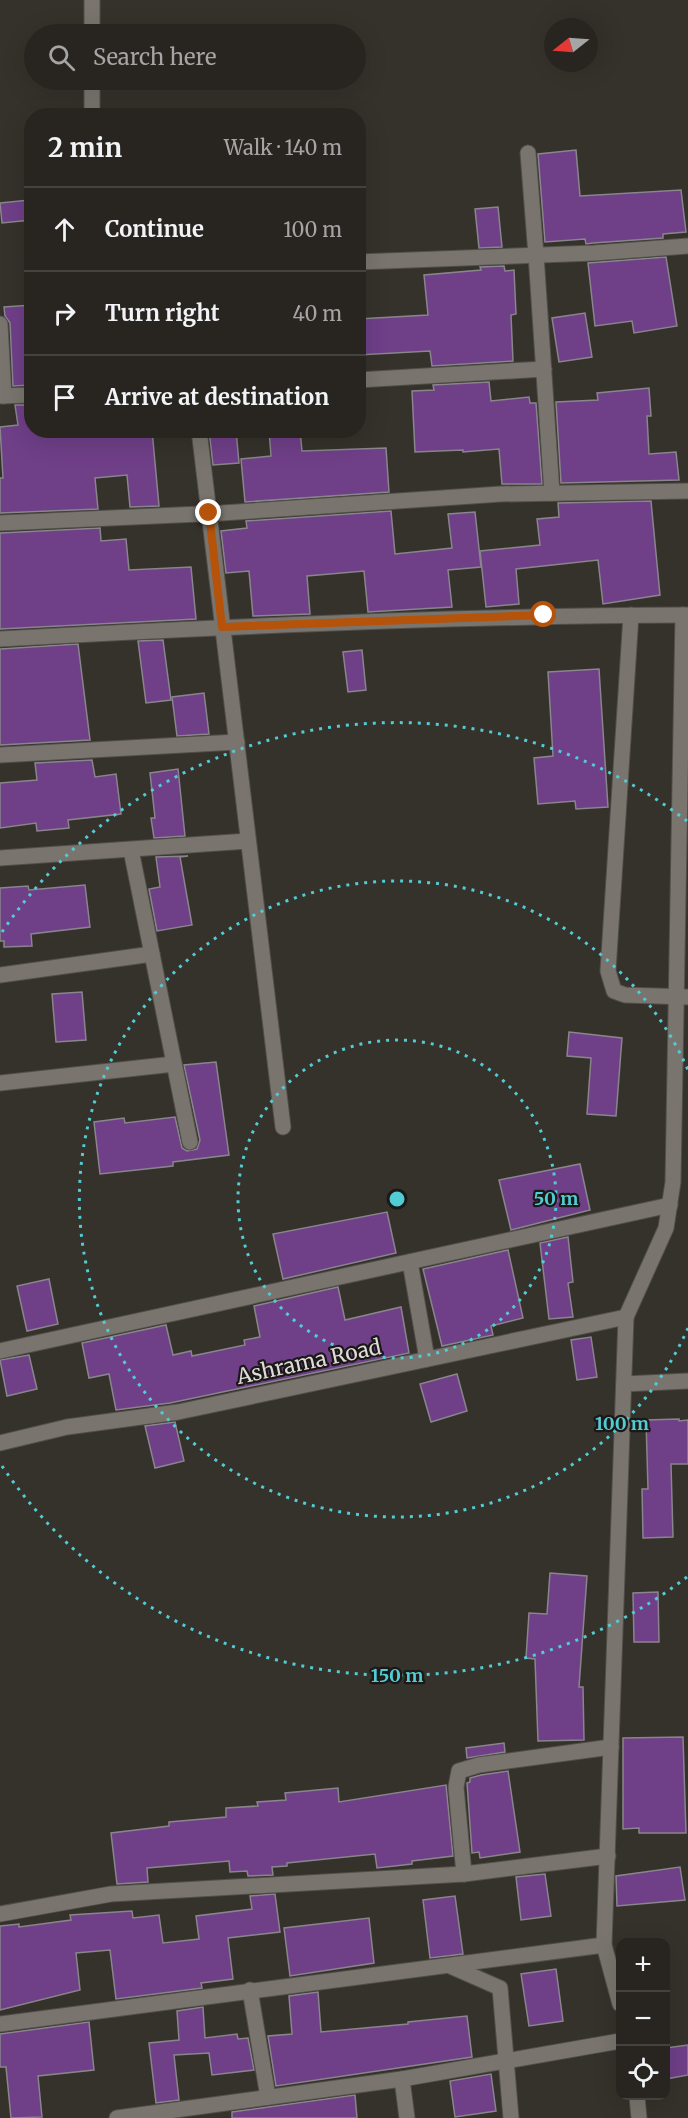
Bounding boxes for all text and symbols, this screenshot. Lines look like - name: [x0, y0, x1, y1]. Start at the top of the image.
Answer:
- north arrow: [544, 18, 598, 72]
- search box: [24, 24, 366, 90]
- icon: search: [45, 41, 78, 74]
- text: Search here: [93, 43, 216, 71]
- text: 2 min: [48, 131, 122, 164]
- text: Walk · 140 m: [224, 135, 342, 160]
- icon: ahead: [48, 213, 81, 246]
- text: Continue: [105, 215, 204, 243]
- text: 100 m: [283, 217, 342, 242]
- icon: right: [48, 297, 81, 330]
- text: Turn right: [105, 299, 219, 327]
- text: 40 m: [292, 301, 342, 326]
- icon: arrive: [48, 381, 81, 414]
- text: Arrive at destination: [105, 383, 329, 411]
- route end: [195, 499, 221, 525]
- route start: [530, 601, 556, 627]
- text: 50 m: [534, 1187, 578, 1210]
- centre of rings: [387, 1189, 407, 1209]
- street label: Ashrama Road: [233, 1333, 384, 1390]
- text: 100 m: [595, 1412, 649, 1435]
- text: 150 m: [371, 1664, 423, 1687]
- map controls: [616, 1938, 670, 2100]
- button: +: [616, 1938, 670, 1992]
- button: −: [616, 1992, 670, 2046]
- button: locate: [616, 2046, 670, 2100]

